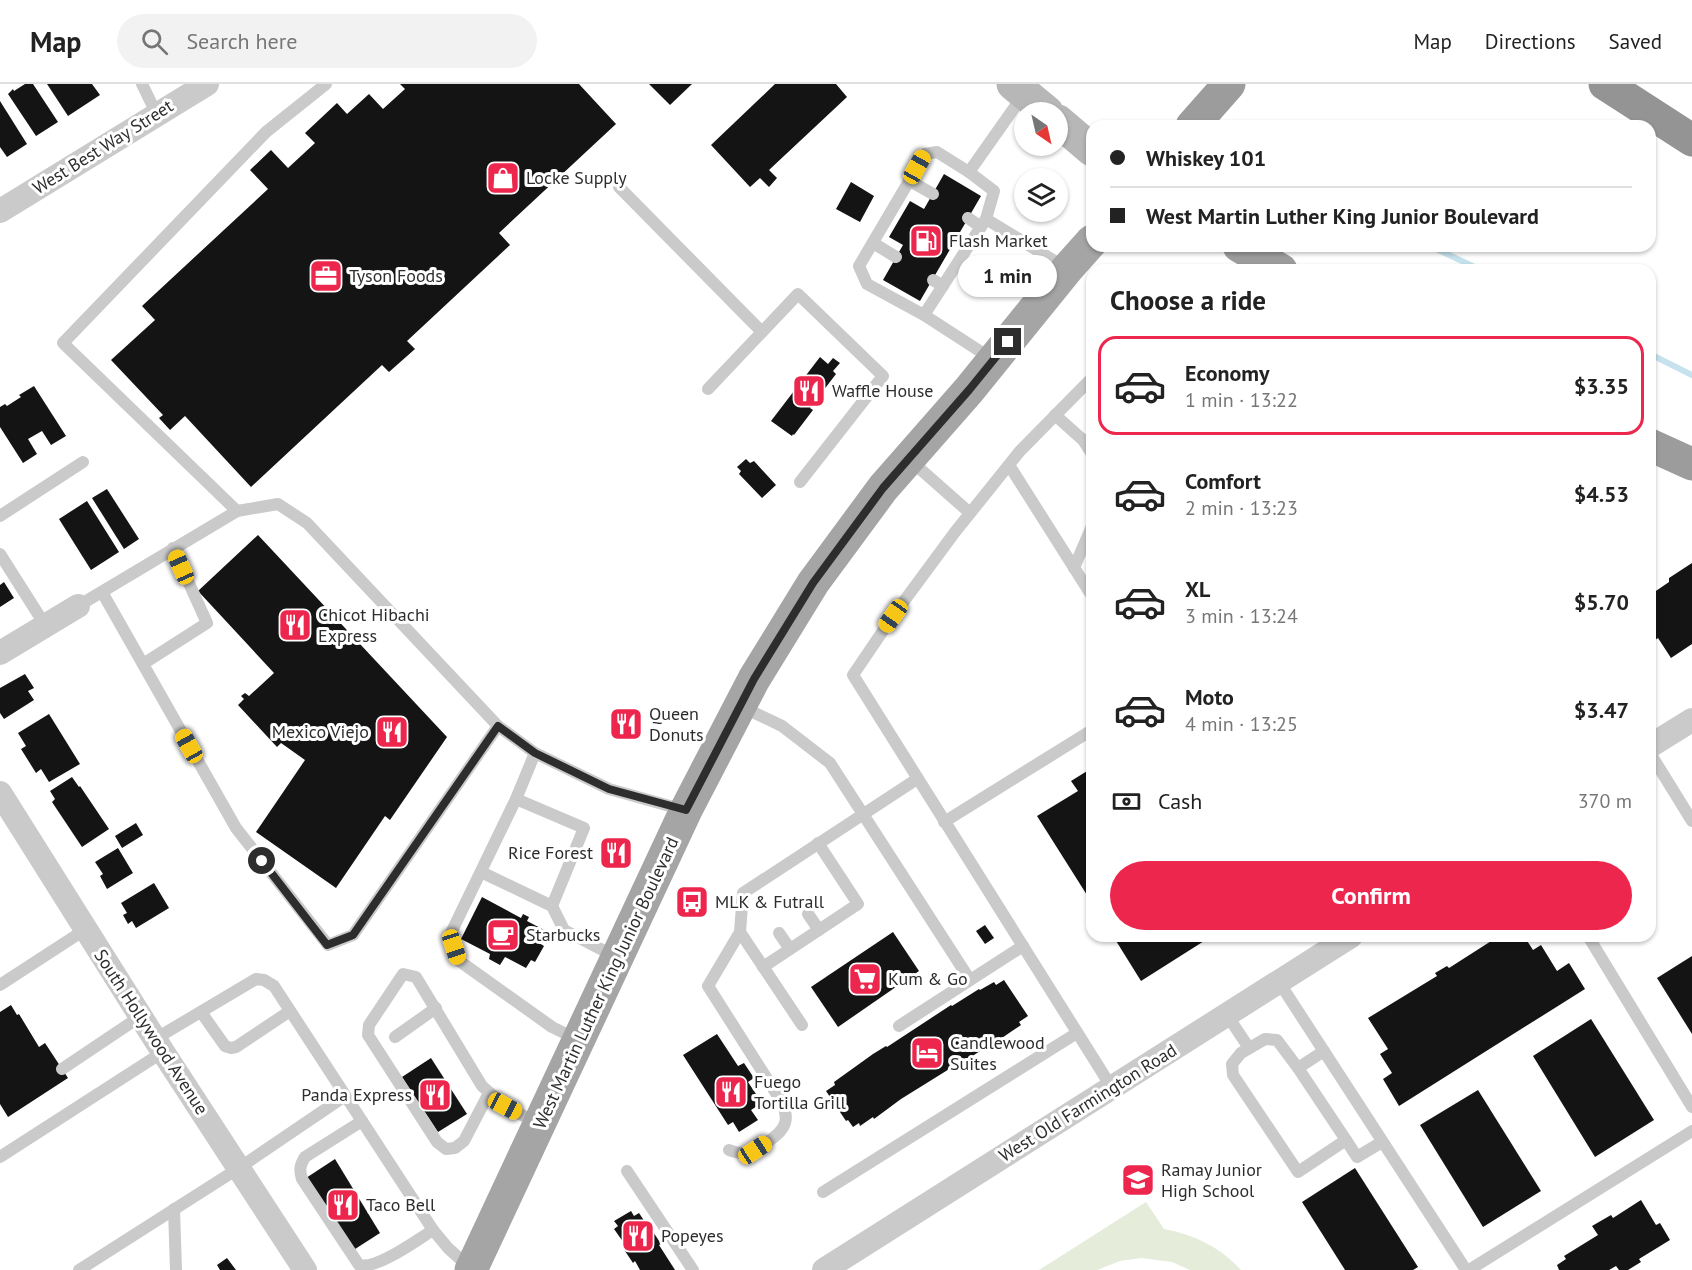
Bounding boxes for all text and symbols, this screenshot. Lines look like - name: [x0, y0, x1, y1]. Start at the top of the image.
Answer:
- search box: [117, 14, 537, 68]
- text: Map: [30, 23, 81, 60]
- icon: search: [138, 25, 171, 58]
- text: Search here: [186, 27, 297, 55]
- text: Map: [1413, 28, 1452, 55]
- text: Directions: [1485, 28, 1576, 55]
- text: Saved: [1609, 28, 1662, 55]
- street label: West Best Way Street: [28, 94, 177, 199]
- north arrow: [1014, 102, 1068, 156]
- map controls: [1014, 102, 1068, 222]
- text: Whiskey 101: [1146, 144, 1266, 172]
- car: [900, 147, 934, 187]
- shop icon: Locke Supply: [485, 160, 521, 196]
- place label: Locke Supply: [526, 166, 627, 189]
- button: layers: [1014, 168, 1068, 222]
- text: West Martin Luther King Junior Boulevard: [1146, 202, 1539, 230]
- fuel station icon: Flash Market: [908, 223, 944, 259]
- place label: Flash Market: [949, 229, 1048, 252]
- callout: 1 min: [958, 255, 1058, 297]
- office icon: Tyson Foods: [308, 258, 344, 294]
- text: 1 min: [983, 263, 1032, 289]
- place label: Tyson Foods: [349, 264, 443, 287]
- text: Choose a ride: [1110, 283, 1266, 317]
- route end: [994, 328, 1021, 355]
- icon: car: [1113, 359, 1167, 413]
- text: Economy: [1185, 359, 1269, 387]
- text: $3.35: [1574, 372, 1629, 400]
- restaurant icon: Waffle House: [791, 373, 827, 409]
- place label: Waffle House: [832, 379, 933, 402]
- text: 1 min · 13:22: [1185, 387, 1298, 413]
- icon: car: [1113, 467, 1167, 521]
- text: Comfort: [1185, 467, 1261, 495]
- text: $4.53: [1574, 480, 1629, 508]
- text: 2 min · 13:23: [1185, 495, 1298, 521]
- car: [165, 547, 197, 587]
- icon: car: [1113, 575, 1167, 629]
- text: XL: [1185, 575, 1210, 603]
- text: $5.70: [1574, 588, 1629, 616]
- car: [875, 596, 911, 636]
- place label: Chicot Hibachi Express: [318, 603, 430, 647]
- text: 3 min · 13:24: [1185, 603, 1298, 629]
- restaurant icon: Chicot Hibachi Express: [277, 607, 313, 643]
- icon: car: [1113, 683, 1167, 737]
- text: Moto: [1185, 683, 1234, 711]
- text: $3.47: [1574, 696, 1629, 724]
- place label: Queen Donuts: [649, 702, 704, 746]
- restaurant icon: Queen Donuts: [608, 706, 644, 742]
- text: 4 min · 13:25: [1185, 711, 1298, 737]
- restaurant icon: Mexico Viejo: [374, 714, 410, 750]
- place label: Mexico Viejo: [272, 720, 369, 743]
- car: [172, 726, 206, 766]
- icon: cash: [1110, 785, 1143, 818]
- text: Cash: [1158, 787, 1202, 815]
- text: 370 m: [1578, 788, 1632, 814]
- street label: West Martin Luther King Junior Boulevard: [528, 833, 683, 1132]
- restaurant icon: Rice Forest: [598, 835, 634, 871]
- place label: Rice Forest: [508, 841, 593, 864]
- route start: [248, 847, 275, 874]
- button: Confirm: [1110, 861, 1632, 930]
- bus stop icon: MLK & Futrall: [674, 884, 710, 920]
- place label: MLK & Futrall: [715, 890, 825, 913]
- cafe icon: Starbucks: [485, 917, 521, 953]
- place label: Starbucks: [526, 923, 600, 946]
- car: [440, 927, 468, 967]
- street label: South Hollywood Avenue: [89, 945, 214, 1119]
- supermarket icon: Kum & Go: [847, 961, 883, 997]
- place label: Kum & Go: [888, 967, 968, 990]
- place label: Candlewood Suites: [950, 1031, 1045, 1075]
- hotel icon: Candlewood Suites: [909, 1035, 945, 1071]
- street label: West Old Farmington Road: [995, 1038, 1181, 1167]
- place label: Fuego Tortilla Grill: [754, 1070, 846, 1114]
- restaurant icon: Fuego Tortilla Grill: [713, 1074, 749, 1110]
- restaurant icon: Panda Express: [417, 1077, 453, 1113]
- place label: Panda Express: [301, 1083, 412, 1106]
- car: [485, 1090, 525, 1122]
- car: [735, 1133, 775, 1167]
- place label: Ramay Junior High School: [1161, 1158, 1262, 1202]
- school or university icon: Ramay Junior High School: [1120, 1162, 1156, 1198]
- restaurant icon: Taco Bell: [325, 1187, 361, 1223]
- place label: Taco Bell: [366, 1193, 436, 1216]
- restaurant icon: Popeyes: [620, 1218, 656, 1254]
- place label: Popeyes: [661, 1224, 723, 1247]

